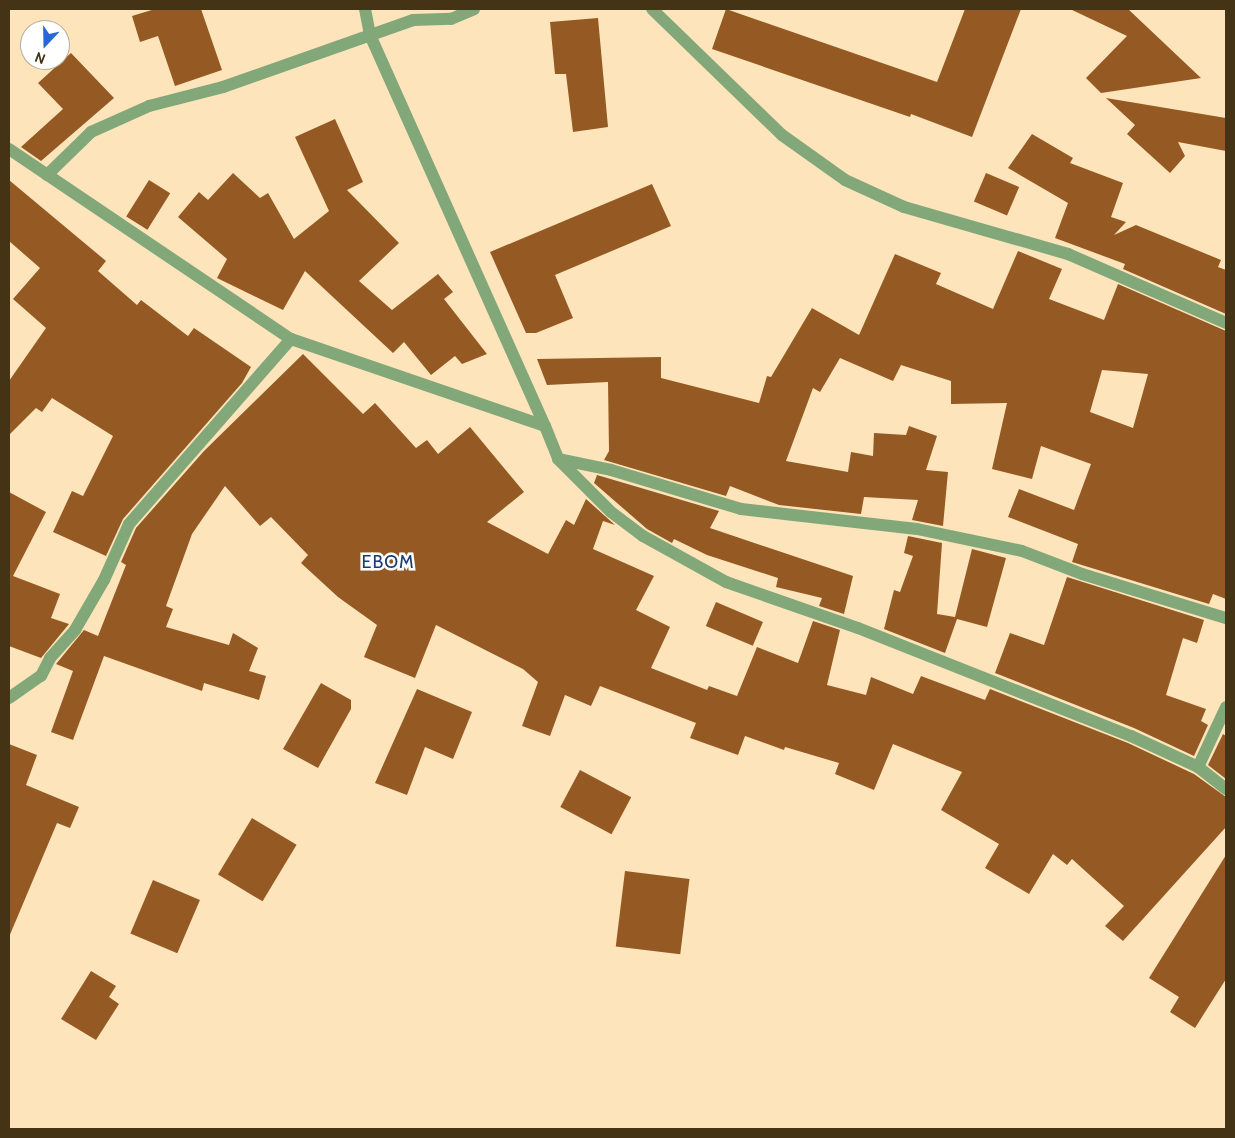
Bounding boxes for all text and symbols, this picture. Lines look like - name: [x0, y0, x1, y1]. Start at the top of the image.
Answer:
- north arrow: [20, 20, 70, 70]
- text: N: [32, 48, 48, 68]
- district label: EBOM: [361, 551, 415, 573]

